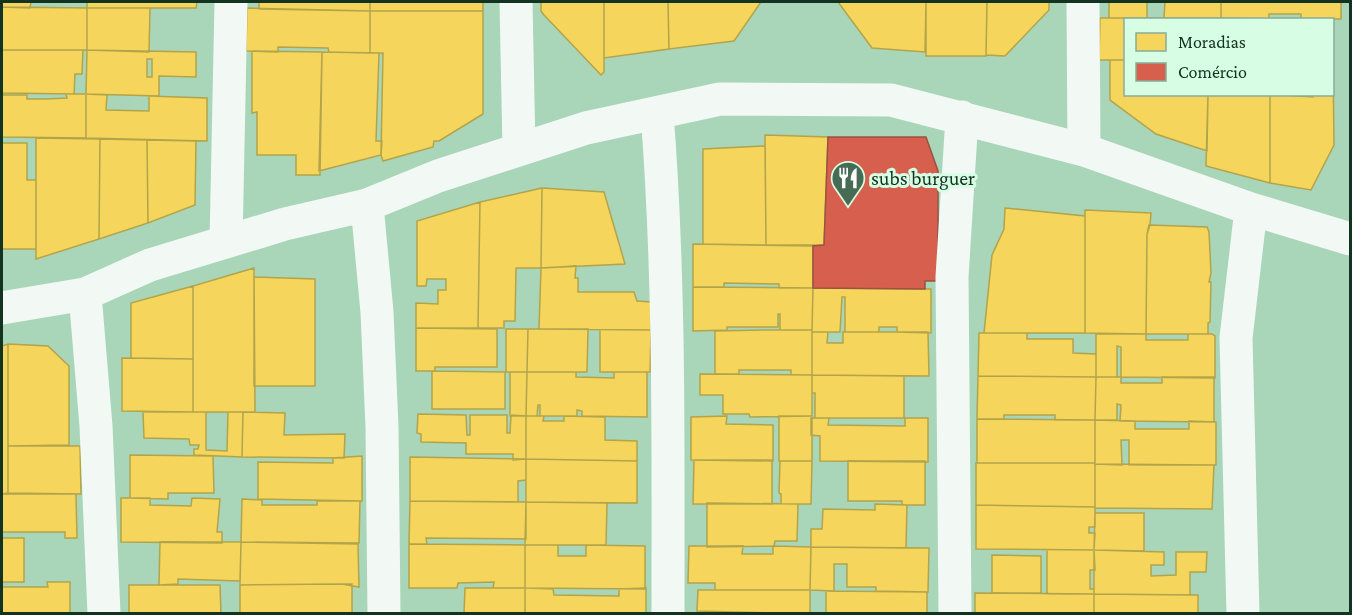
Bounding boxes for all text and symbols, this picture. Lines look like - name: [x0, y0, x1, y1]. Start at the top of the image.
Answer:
- legend: [1124, 18, 1334, 96]
- text: Moradias: [1178, 32, 1246, 52]
- text: Comércio: [1178, 62, 1247, 82]
- restaurant icon: subs burguer: [830, 160, 866, 207]
- place label: subs burguer: [871, 167, 975, 190]

